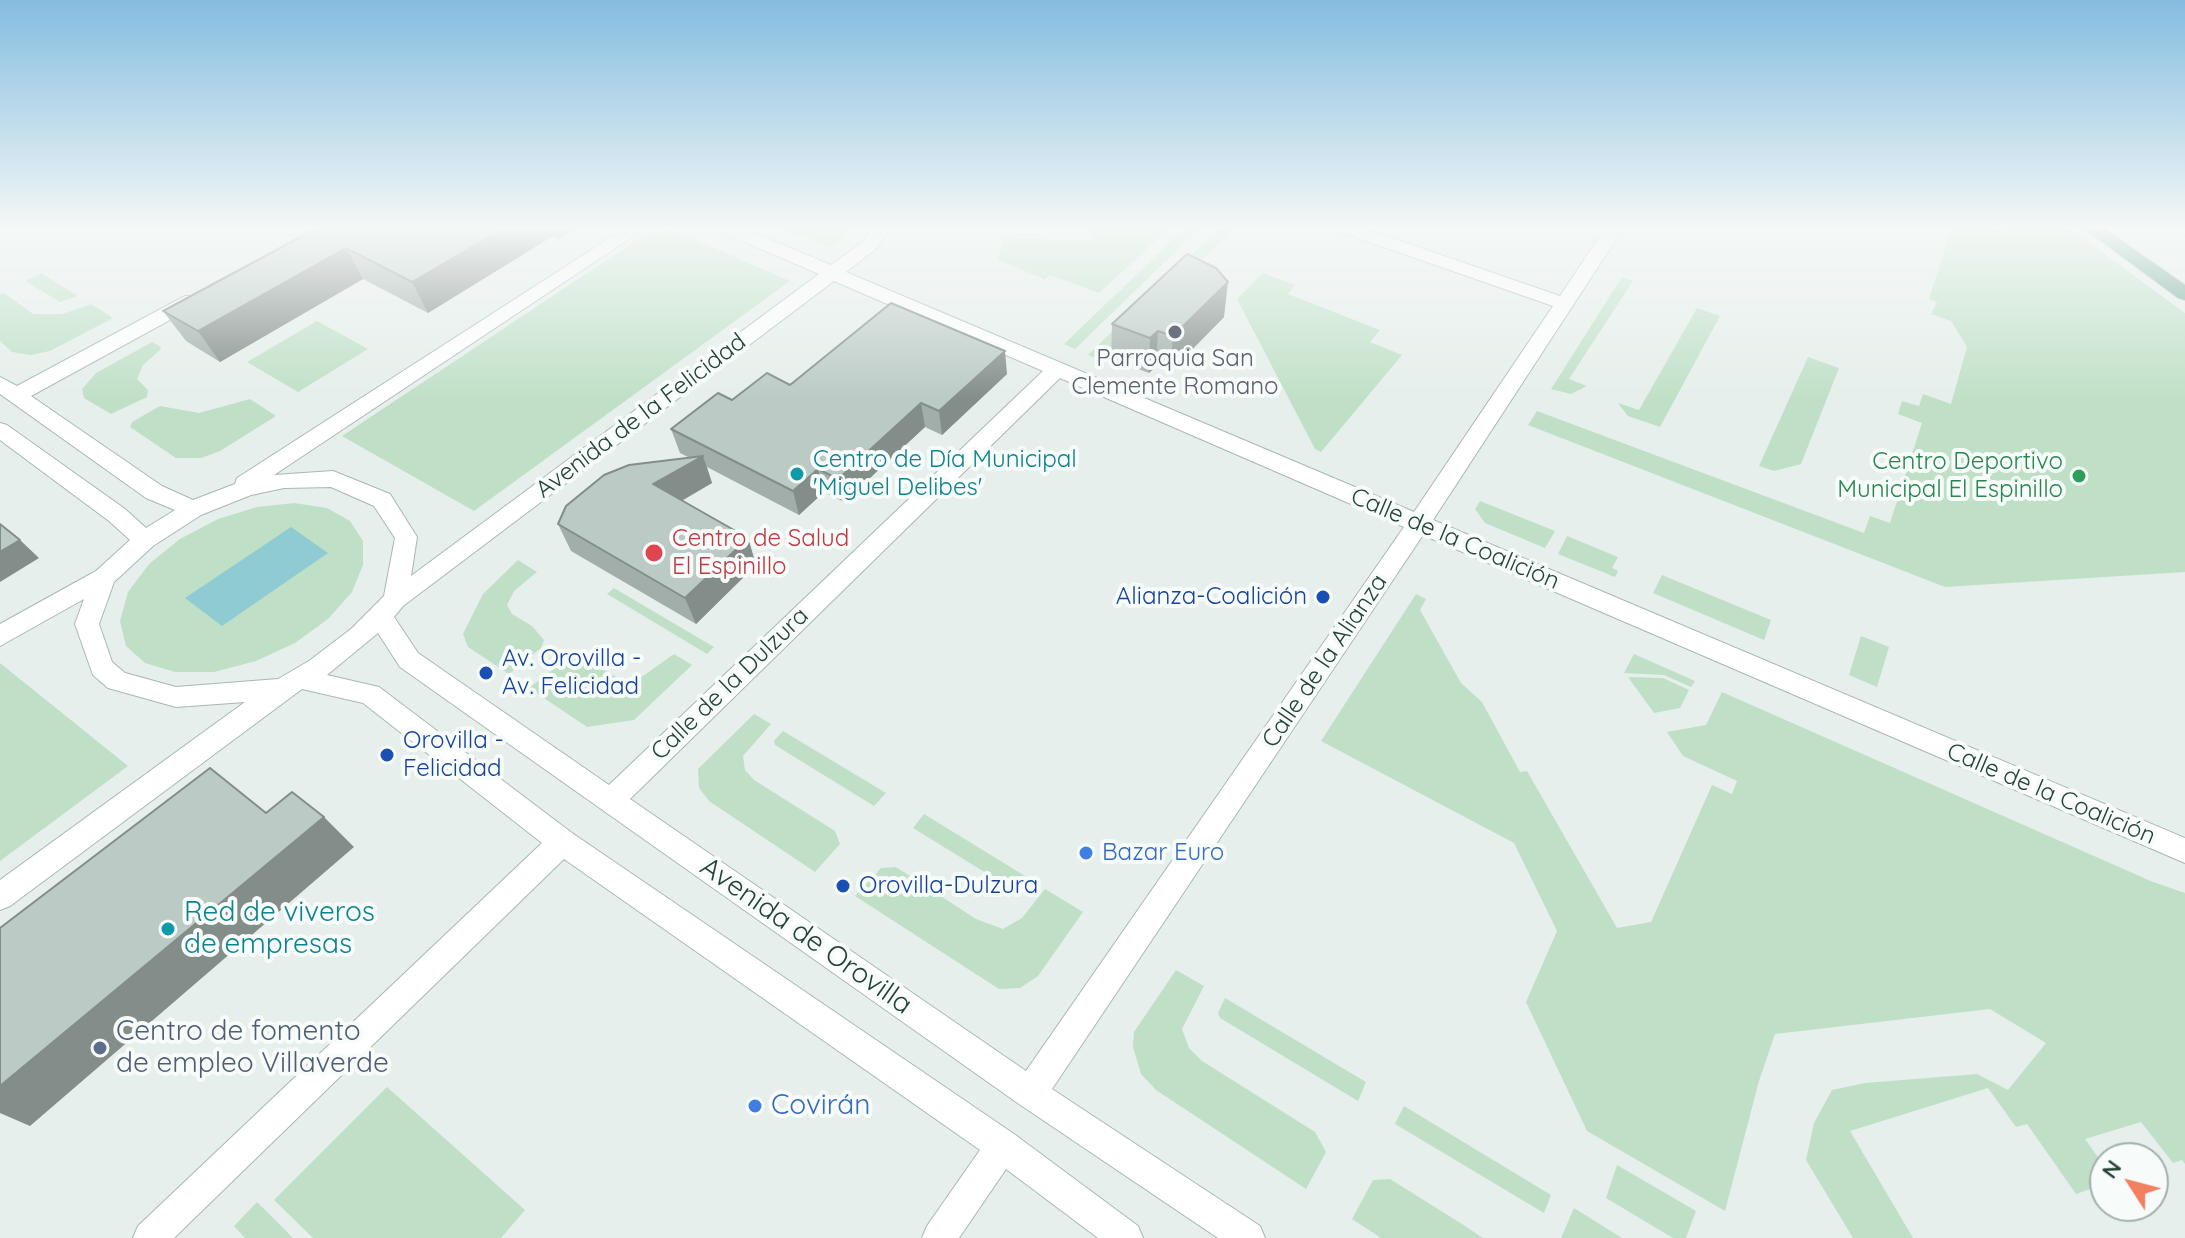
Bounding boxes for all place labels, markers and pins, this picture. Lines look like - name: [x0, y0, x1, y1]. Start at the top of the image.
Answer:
- marker: Parroquia San Clemente Romano: [1166, 323, 1184, 341]
- place label: Parroquia San Clemente Romano: [1071, 345, 1279, 401]
- place label: Centro de Día Municipal 'Miguel Delibes': [813, 446, 1077, 502]
- place label: Centro Deportivo Municipal El Espinillo: [1837, 448, 2063, 504]
- marker: Centro de Día Municipal 'Miguel Delibes': [788, 465, 806, 483]
- marker: Centro Deportivo Municipal El Espinillo: [2070, 467, 2088, 485]
- place label: Centro de Salud El Espinillo: [672, 525, 849, 581]
- marker: Centro de Salud El Espinillo: [643, 542, 665, 564]
- place label: Alianza-Coalición: [1116, 583, 1307, 611]
- marker: Alianza-Coalición: [1314, 588, 1332, 606]
- place label: Av. Orovilla - Av. Felicidad: [502, 645, 641, 701]
- marker: Av. Orovilla - Av. Felicidad: [477, 664, 495, 682]
- place label: Orovilla - Felicidad: [403, 727, 504, 783]
- marker: Orovilla - Felicidad: [378, 746, 396, 764]
- place label: Bazar Euro: [1102, 839, 1224, 867]
- marker: Bazar Euro: [1077, 844, 1095, 862]
- place label: Orovilla-Dulzura: [859, 872, 1038, 900]
- marker: Orovilla-Dulzura: [834, 877, 852, 895]
- place label: Red de viveros de empresas: [184, 896, 375, 962]
- marker: Red de viveros de empresas: [159, 920, 177, 938]
- place label: Centro de fomento de empleo Villaverde: [116, 1015, 389, 1081]
- marker: Centro de fomento de empleo Villaverde: [91, 1039, 109, 1057]
- place label: Covirán: [771, 1089, 870, 1123]
- marker: Covirán: [746, 1097, 764, 1115]

